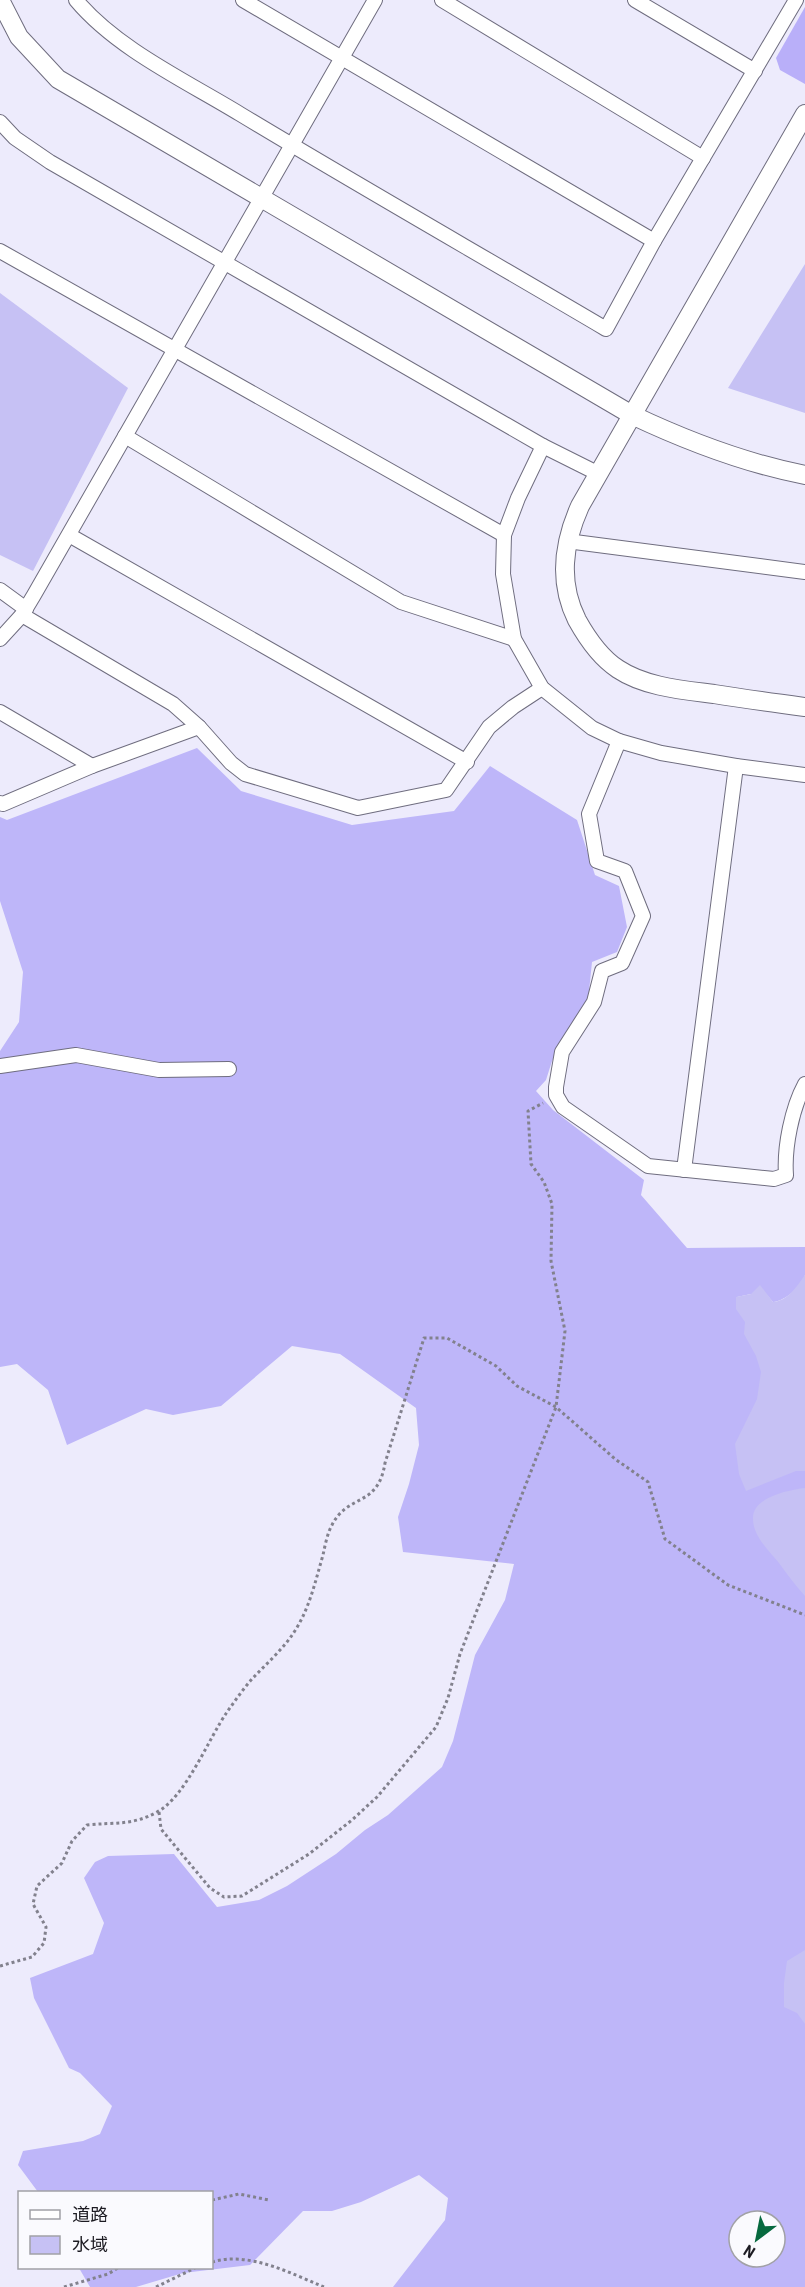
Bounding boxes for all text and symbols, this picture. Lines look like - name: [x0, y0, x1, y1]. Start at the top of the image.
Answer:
- legend: [18, 2191, 213, 2269]
- text: 道路: [72, 2204, 108, 2225]
- north arrow: [727, 2209, 787, 2269]
- text: 水域: [72, 2234, 108, 2255]
- text: N: [740, 2241, 759, 2262]

